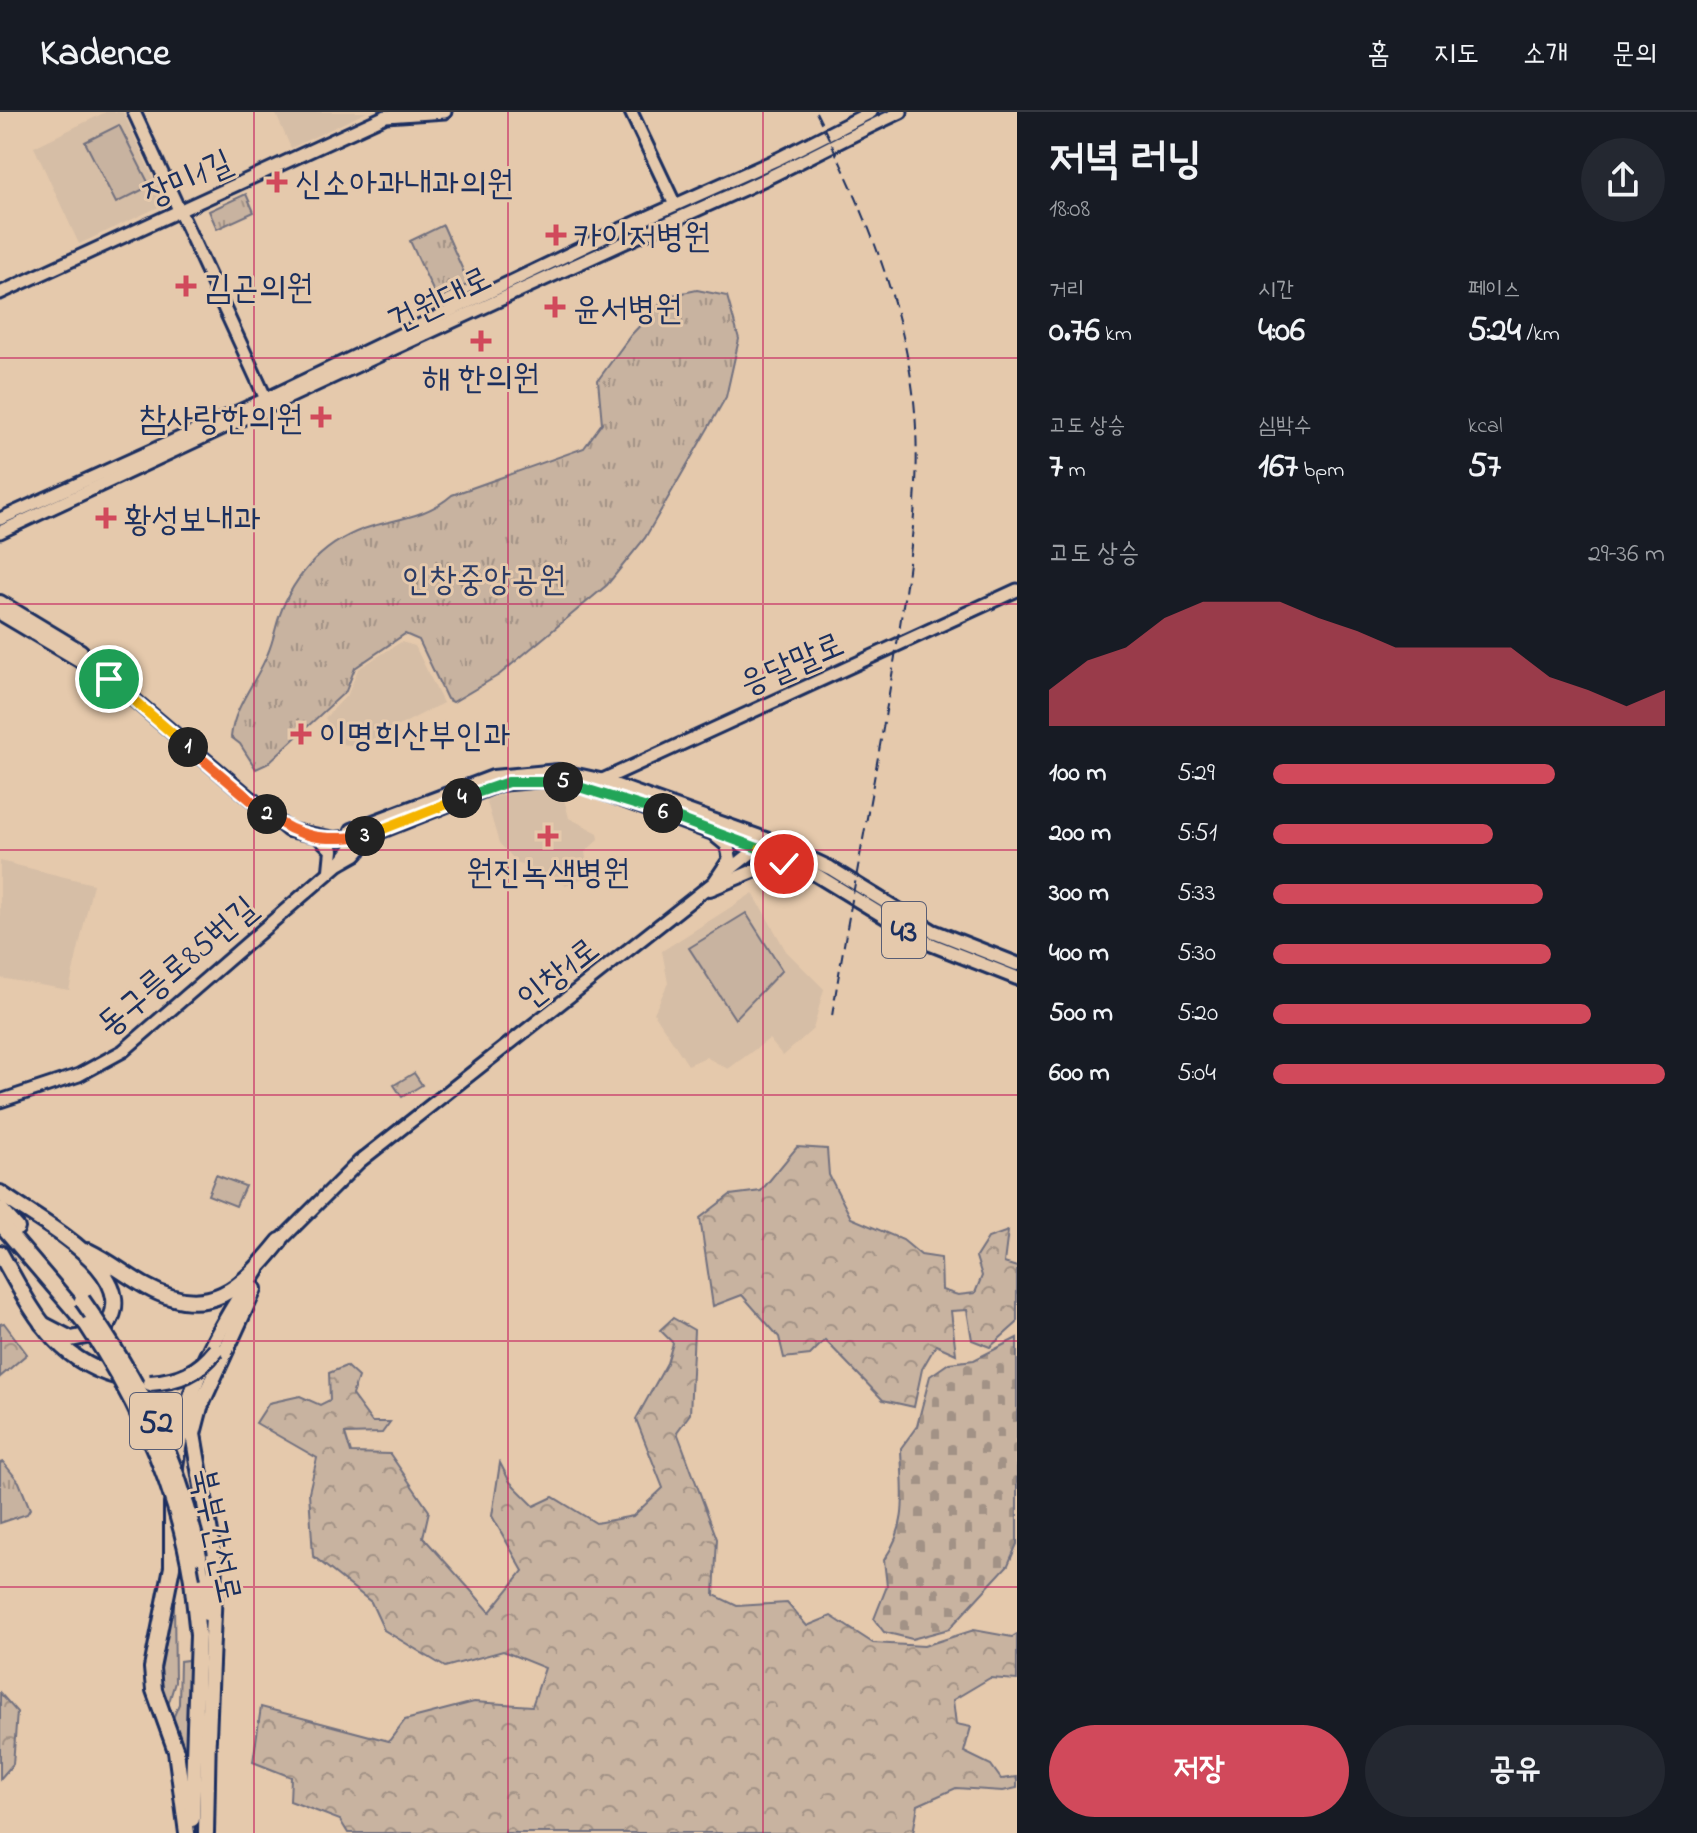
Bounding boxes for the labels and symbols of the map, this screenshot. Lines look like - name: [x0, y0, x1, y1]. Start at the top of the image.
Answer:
- street label: 장미1길: [136, 139, 241, 222]
- place label: 신소아과내과의원: [295, 161, 514, 211]
- marker: 신소아과내과의원: [266, 171, 288, 193]
- place label: 카이저병원: [574, 214, 711, 264]
- marker: 카이저병원: [545, 224, 567, 246]
- street label: 건원대로: [381, 255, 501, 348]
- place label: 김곤의원: [204, 265, 313, 315]
- marker: 김곤의원: [175, 275, 197, 297]
- place label: 윤서병원: [573, 286, 682, 336]
- marker: 윤서병원: [544, 296, 566, 318]
- marker: 해 한의원: [470, 330, 492, 352]
- place label: 해 한의원: [422, 355, 540, 405]
- place label: 참사랑한의원: [139, 396, 303, 446]
- marker: 참사랑한의원: [310, 406, 332, 428]
- place label: 황성보내과: [124, 497, 261, 547]
- marker: 황성보내과: [95, 507, 117, 529]
- park label: 인창중앙공원: [402, 557, 566, 607]
- street label: 응달말로: [732, 621, 853, 710]
- pin: [75, 645, 143, 713]
- place label: 이명희산부인과: [319, 713, 511, 763]
- marker: 이명희산부인과: [290, 723, 312, 745]
- pin: 1: [168, 727, 208, 767]
- pin: 5: [543, 762, 583, 802]
- pin: 4: [442, 778, 482, 818]
- pin: 6: [643, 793, 683, 833]
- pin: 2: [247, 794, 287, 834]
- pin: 3: [345, 816, 385, 856]
- marker: 원진녹색병원: [537, 825, 559, 847]
- pin: [750, 830, 818, 898]
- place label: 원진녹색병원: [466, 850, 630, 900]
- street label: 동구릉로85번길: [87, 886, 270, 1050]
- road number: 43: [882, 902, 926, 958]
- street label: 인창1로: [507, 927, 611, 1023]
- road number: 52: [130, 1393, 182, 1449]
- street label: 북부간선로: [175, 1464, 253, 1608]

